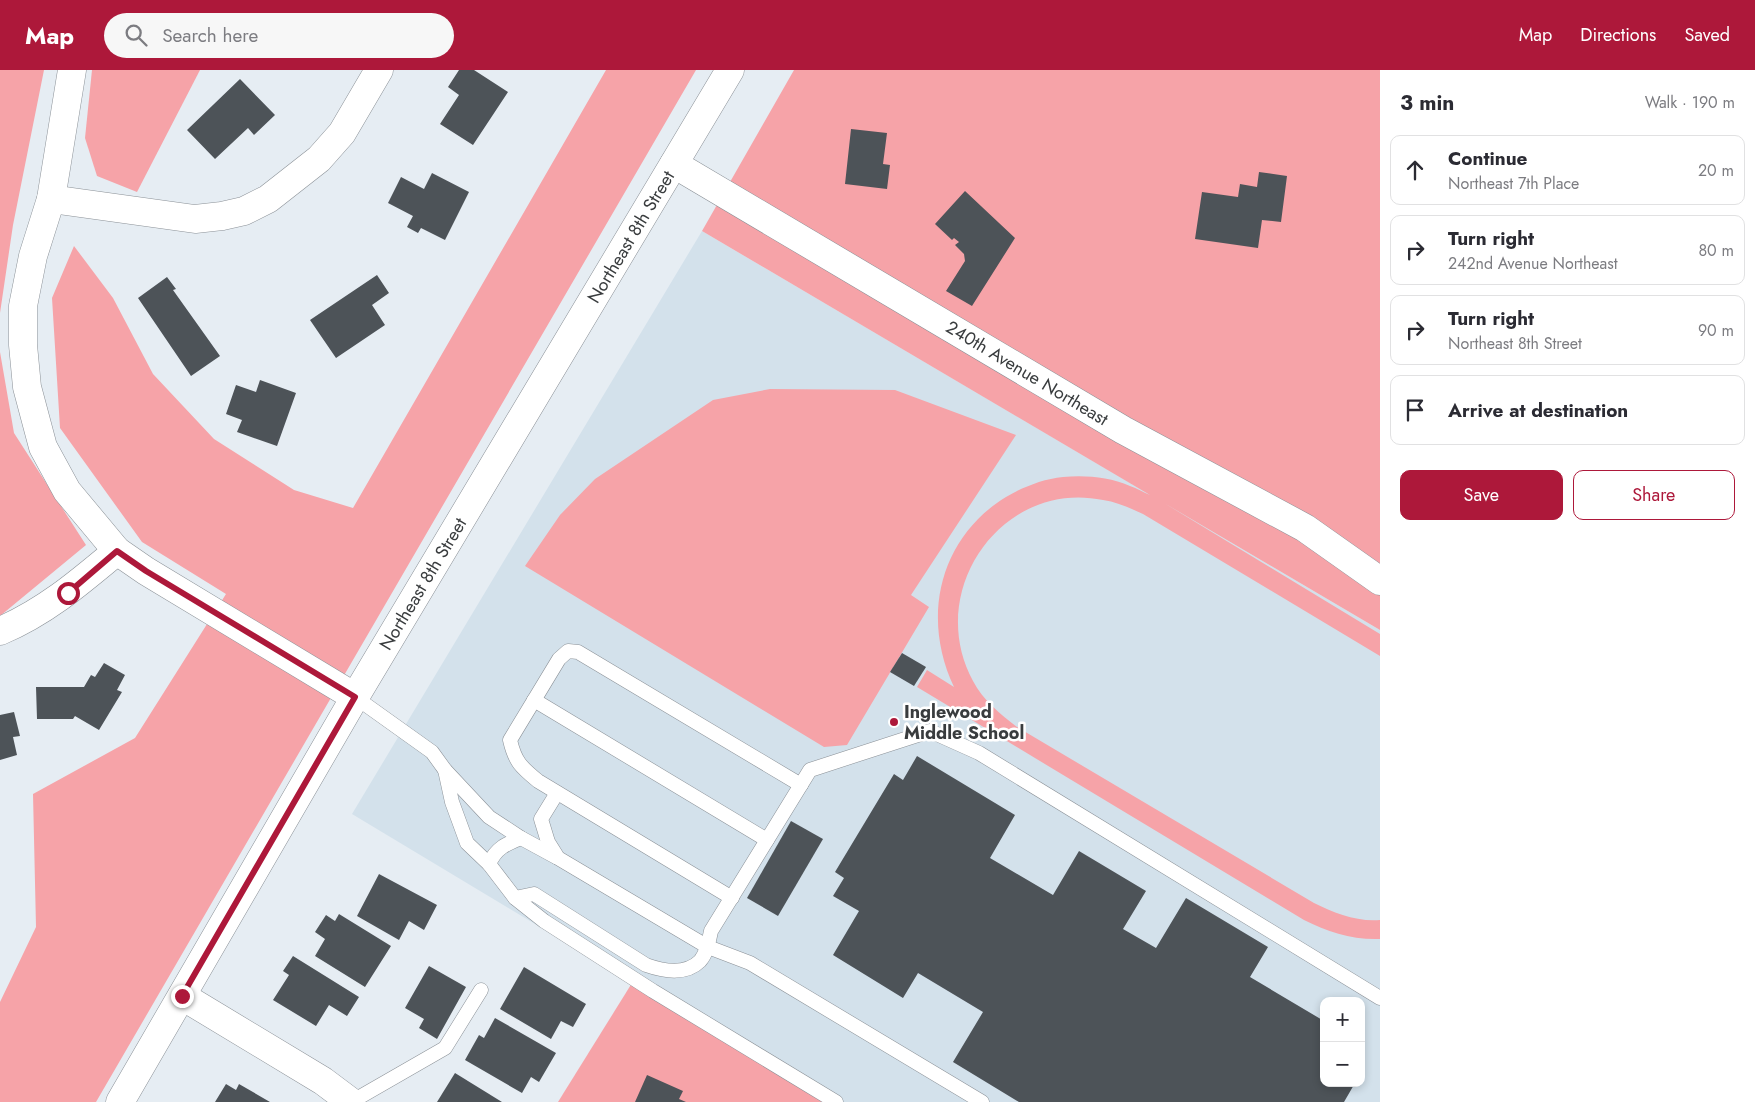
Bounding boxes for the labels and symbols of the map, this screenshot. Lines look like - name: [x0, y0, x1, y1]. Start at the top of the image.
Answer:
- street label: Northeast 8th Street: [581, 165, 681, 308]
- street label: 240th Avenue Northeast: [941, 314, 1114, 432]
- street label: Northeast 8th Street: [373, 512, 473, 655]
- route start: [57, 582, 80, 605]
- place label: Inglewood Middle School: [904, 699, 1024, 746]
- marker: Inglewood Middle School: [888, 716, 900, 728]
- route end: [171, 985, 194, 1008]

